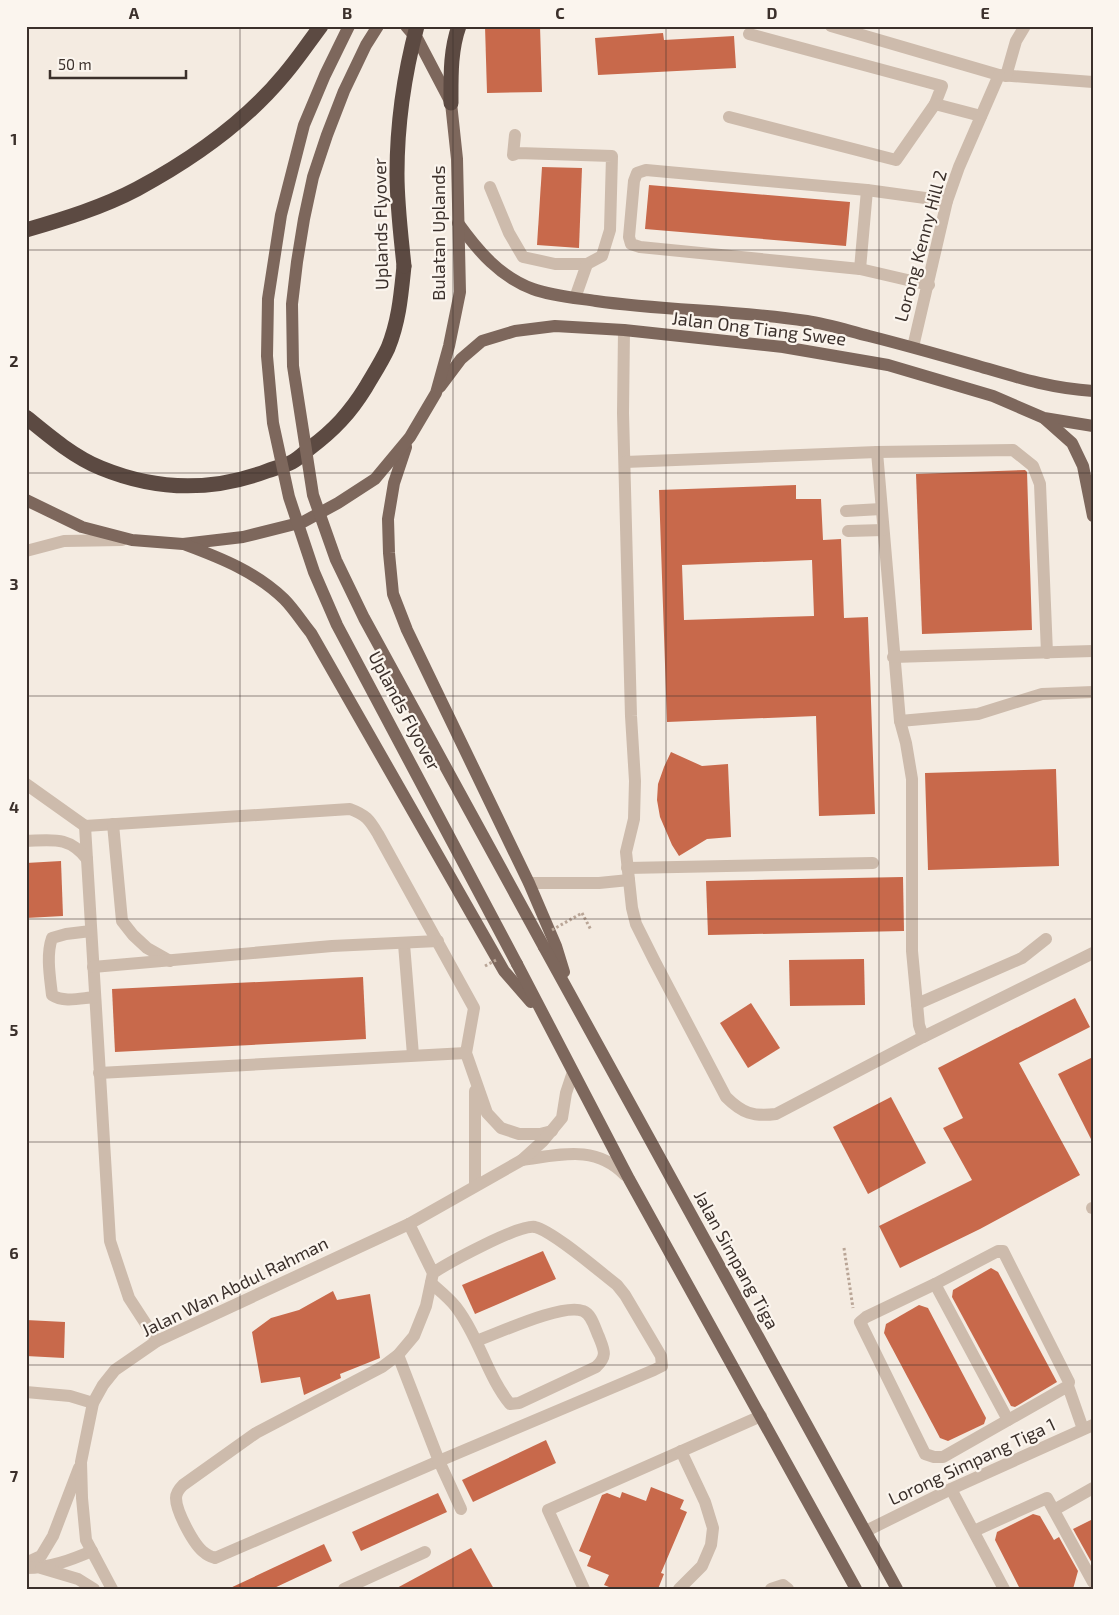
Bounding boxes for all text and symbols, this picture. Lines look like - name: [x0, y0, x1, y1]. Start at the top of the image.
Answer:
- text: A: [129, 3, 140, 22]
- text: B: [342, 3, 352, 22]
- text: C: [555, 3, 565, 22]
- text: D: [767, 3, 778, 22]
- text: E: [980, 3, 990, 22]
- scale bar: [50, 48, 186, 80]
- text: 50 m: [58, 55, 92, 73]
- text: 1: [11, 129, 17, 148]
- street label: Uplands Flyover: [368, 158, 392, 290]
- street label: Bulatan Uplands: [427, 165, 449, 301]
- street label: Lorong Kenny Hill 2: [889, 167, 951, 324]
- street label: Jalan Ong Tiang Swee: [671, 306, 847, 350]
- text: 2: [9, 351, 19, 370]
- text: 3: [9, 574, 19, 593]
- street label: Uplands Flyover: [364, 647, 446, 774]
- text: 4: [9, 797, 19, 816]
- text: 5: [10, 1020, 19, 1039]
- street label: Jalan Simpang Tiga: [690, 1186, 784, 1333]
- street label: Jalan Wan Abdul Rahman: [138, 1231, 331, 1341]
- text: 6: [9, 1243, 19, 1262]
- street label: Lorong Simpang Tiga 1: [885, 1413, 1059, 1509]
- text: 7: [10, 1466, 19, 1485]

